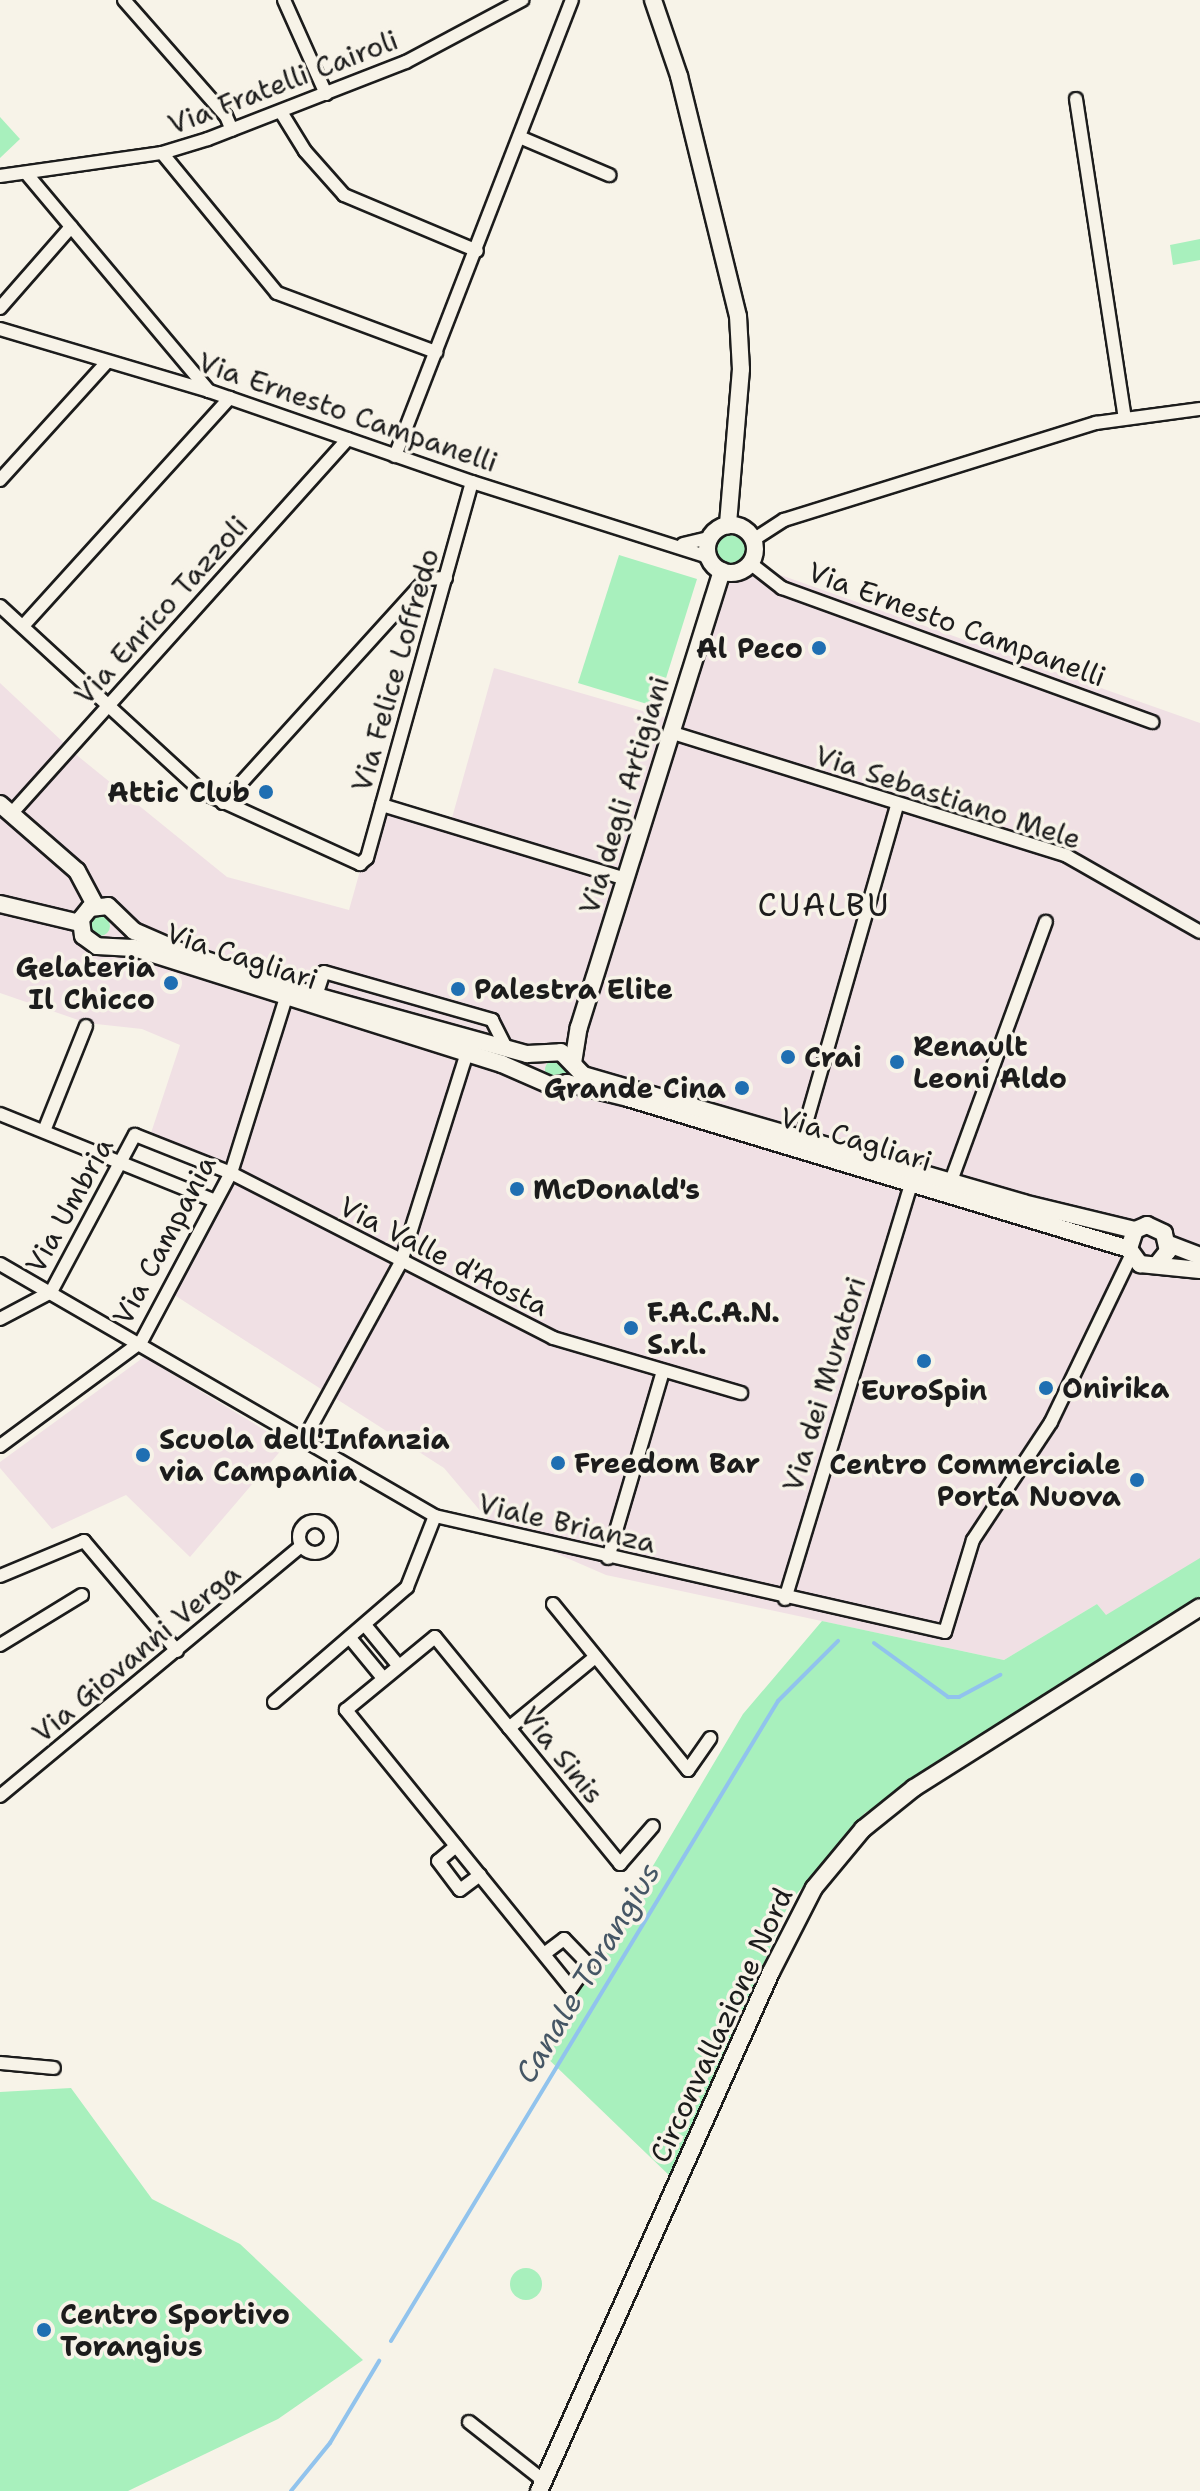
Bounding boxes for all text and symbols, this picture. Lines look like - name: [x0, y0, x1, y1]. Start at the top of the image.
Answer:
- street label: Via Fratelli Cairoli: [163, 23, 403, 141]
- street label: Via Ernesto Campanelli: [194, 345, 502, 479]
- street label: Via Enrico Tazzoli: [67, 508, 255, 712]
- street label: Via Felice Loffredo: [344, 544, 446, 796]
- street label: Via Ernesto Campanelli: [804, 554, 1110, 694]
- place label: Al Peco: [696, 631, 803, 665]
- marker: Al Peco: [810, 639, 828, 657]
- street label: Via degli Artigiani: [572, 672, 676, 918]
- street label: Via Sebastiano Mele: [811, 738, 1085, 856]
- place label: Attic Club: [107, 775, 250, 809]
- marker: Attic Club: [257, 783, 275, 801]
- district label: CUALBU: [757, 886, 891, 924]
- street label: Via Cagliari: [162, 916, 322, 996]
- place label: Gelateria Il Chicco: [15, 950, 155, 1016]
- place label: Palestra Elite: [474, 972, 673, 1006]
- marker: Gelateria Il Chicco: [162, 974, 180, 992]
- marker: Palestra Elite: [449, 980, 467, 998]
- place label: Renault Leoni Aldo: [913, 1029, 1067, 1095]
- place label: Crai: [804, 1040, 862, 1074]
- marker: Crai: [779, 1048, 797, 1066]
- marker: Renault Leoni Aldo: [888, 1053, 906, 1071]
- place label: Grande Cina: [544, 1071, 726, 1105]
- marker: Grande Cina: [733, 1079, 751, 1097]
- street label: Via Cagliari: [776, 1100, 936, 1178]
- street label: Via Umbria: [18, 1131, 120, 1279]
- street label: Via Campania: [105, 1150, 223, 1330]
- place label: McDonald's: [533, 1172, 700, 1206]
- marker: McDonald's: [508, 1180, 526, 1198]
- street label: Via Valle d'Aosta: [334, 1189, 554, 1323]
- street label: Via dei Muratori: [775, 1272, 873, 1496]
- place label: F.A.C.A.N. S.r.l.: [647, 1295, 780, 1361]
- marker: F.A.C.A.N. S.r.l.: [622, 1319, 640, 1337]
- marker: EuroSpin: [915, 1352, 933, 1370]
- place label: Onirika: [1062, 1371, 1169, 1405]
- place label: EuroSpin: [861, 1373, 987, 1407]
- marker: Onirika: [1037, 1379, 1055, 1397]
- place label: Scuola dell'Infanzia via Campania: [159, 1422, 450, 1488]
- marker: Scuola dell'Infanzia via Campania: [134, 1446, 152, 1464]
- place label: Freedom Bar: [574, 1446, 760, 1480]
- place label: Centro Commerciale Porta Nuova: [829, 1447, 1121, 1513]
- marker: Freedom Bar: [549, 1454, 567, 1472]
- marker: Centro Commerciale Porta Nuova: [1128, 1471, 1146, 1489]
- street label: Viale Brianza: [475, 1486, 659, 1560]
- street label: Via Giovanni Verga: [25, 1556, 247, 1750]
- street label: Via Sinis: [513, 1700, 611, 1810]
- water label: Canale Torangius: [508, 1856, 668, 2090]
- street label: Circonvallazione Nord: [643, 1882, 799, 2168]
- place label: Centro Sportivo Torangius: [60, 2297, 290, 2363]
- marker: Centro Sportivo Torangius: [35, 2321, 53, 2339]

